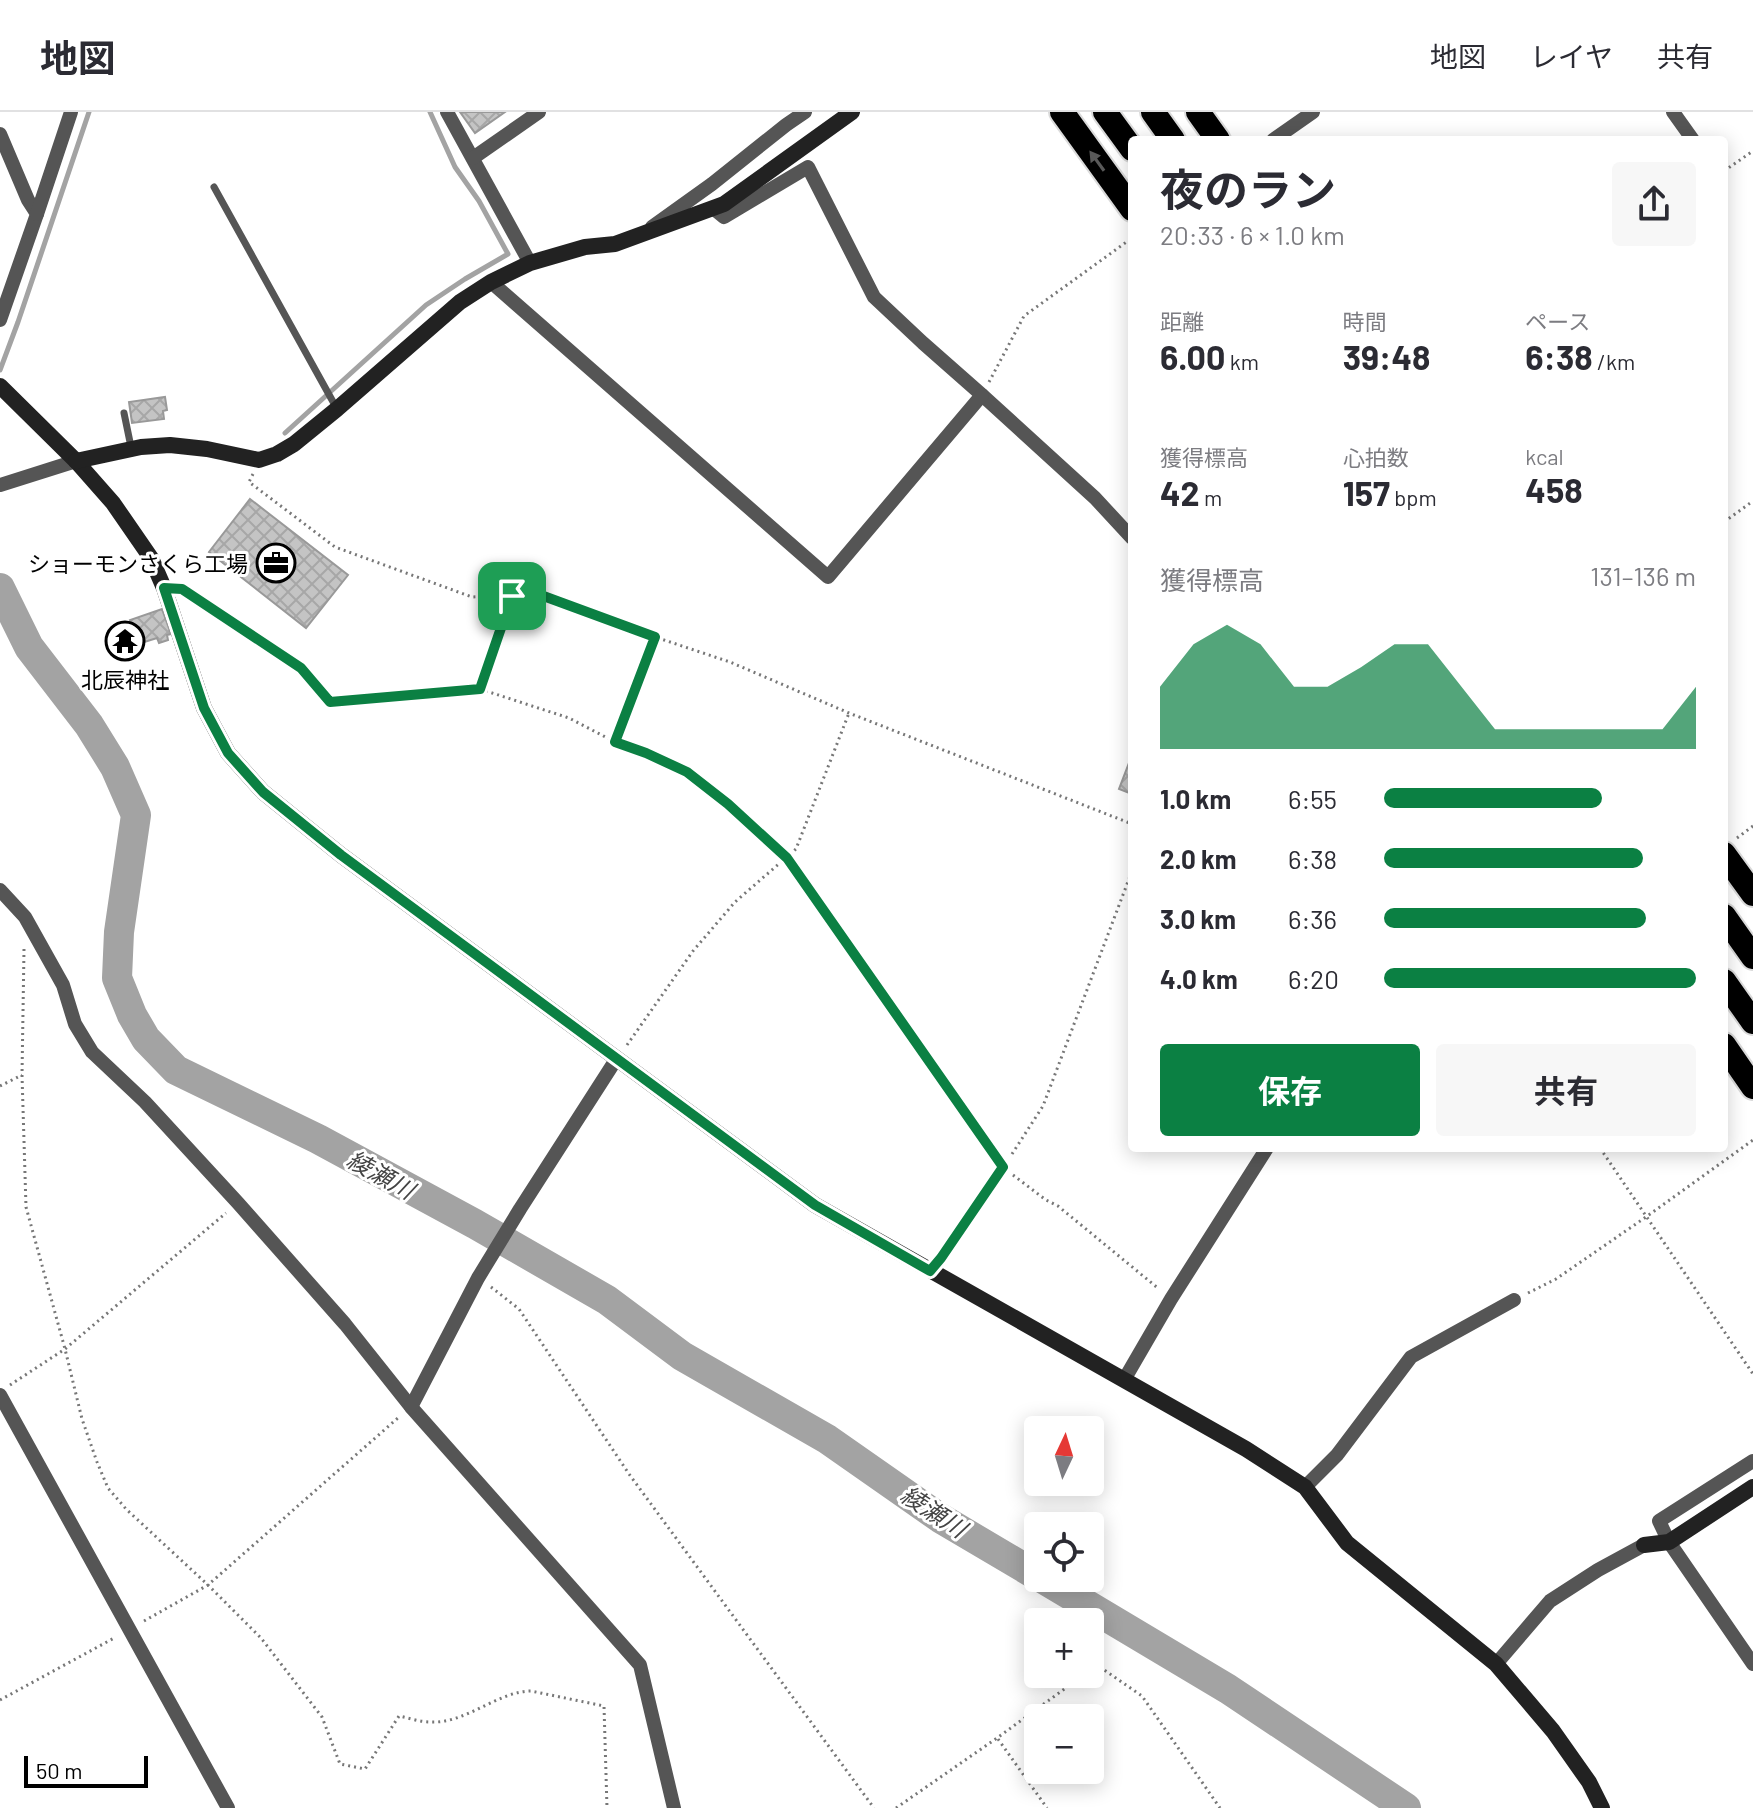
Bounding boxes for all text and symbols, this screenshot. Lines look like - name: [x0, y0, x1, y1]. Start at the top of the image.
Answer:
- text: 地図: [40, 34, 116, 80]
- text: 地図: [1430, 39, 1486, 73]
- text: レイヤ: [1530, 39, 1613, 73]
- text: 共有: [1657, 39, 1713, 73]
- one-way arrow: [1090, 150, 1105, 171]
- text: 夜のラン: [1160, 162, 1336, 215]
- button: share: [1612, 162, 1696, 246]
- text: 20:33 · 6 × 1.0 km: [1160, 219, 1345, 250]
- text: 距離: [1160, 308, 1204, 334]
- text: 時間: [1343, 308, 1387, 334]
- text: ペース: [1525, 308, 1590, 334]
- text: 6.00: [1160, 336, 1225, 377]
- text: 39:48: [1343, 336, 1430, 377]
- text: 6:38: [1525, 336, 1593, 377]
- text: km: [1225, 348, 1259, 374]
- text: /km: [1593, 348, 1635, 374]
- text: kcal: [1525, 443, 1564, 469]
- text: 獲得標高: [1160, 444, 1248, 470]
- text: 心拍数: [1343, 444, 1409, 470]
- text: 458: [1525, 469, 1583, 510]
- text: 42: [1160, 472, 1200, 513]
- text: 157: [1343, 472, 1390, 513]
- text: m: [1200, 484, 1222, 510]
- text: bpm: [1390, 484, 1437, 510]
- office icon: ショーモンさくら工場: [255, 542, 297, 584]
- place label: ショーモンさくら工場: [28, 550, 248, 576]
- text: 131–136 m: [1590, 560, 1696, 591]
- pin: [478, 562, 546, 630]
- text: 獲得標高: [1160, 564, 1264, 595]
- icon: arrive: [490, 574, 534, 618]
- temple icon: 北辰神社: [104, 620, 146, 662]
- place label: 北辰神社: [81, 666, 169, 692]
- text: 1.0 km: [1160, 783, 1231, 814]
- text: 6:55: [1288, 783, 1337, 814]
- text: 2.0 km: [1160, 843, 1237, 874]
- text: 6:38: [1288, 843, 1337, 874]
- text: 3.0 km: [1160, 903, 1236, 934]
- text: 6:36: [1288, 903, 1337, 934]
- text: 4.0 km: [1160, 963, 1238, 994]
- text: 6:20: [1288, 963, 1339, 994]
- button: 保存: [1160, 1044, 1420, 1136]
- button: 共有: [1436, 1044, 1696, 1136]
- water label: 綾瀬川: [342, 1144, 422, 1206]
- north arrow: [1024, 1416, 1104, 1496]
- map controls: [1024, 1416, 1104, 1784]
- water label: 綾瀬川: [896, 1479, 975, 1544]
- button: locate: [1024, 1512, 1104, 1592]
- button: +: [1024, 1608, 1104, 1688]
- button: −: [1024, 1704, 1104, 1784]
- scale bar: [24, 1752, 148, 1788]
- text: 50 m: [36, 1757, 82, 1783]

